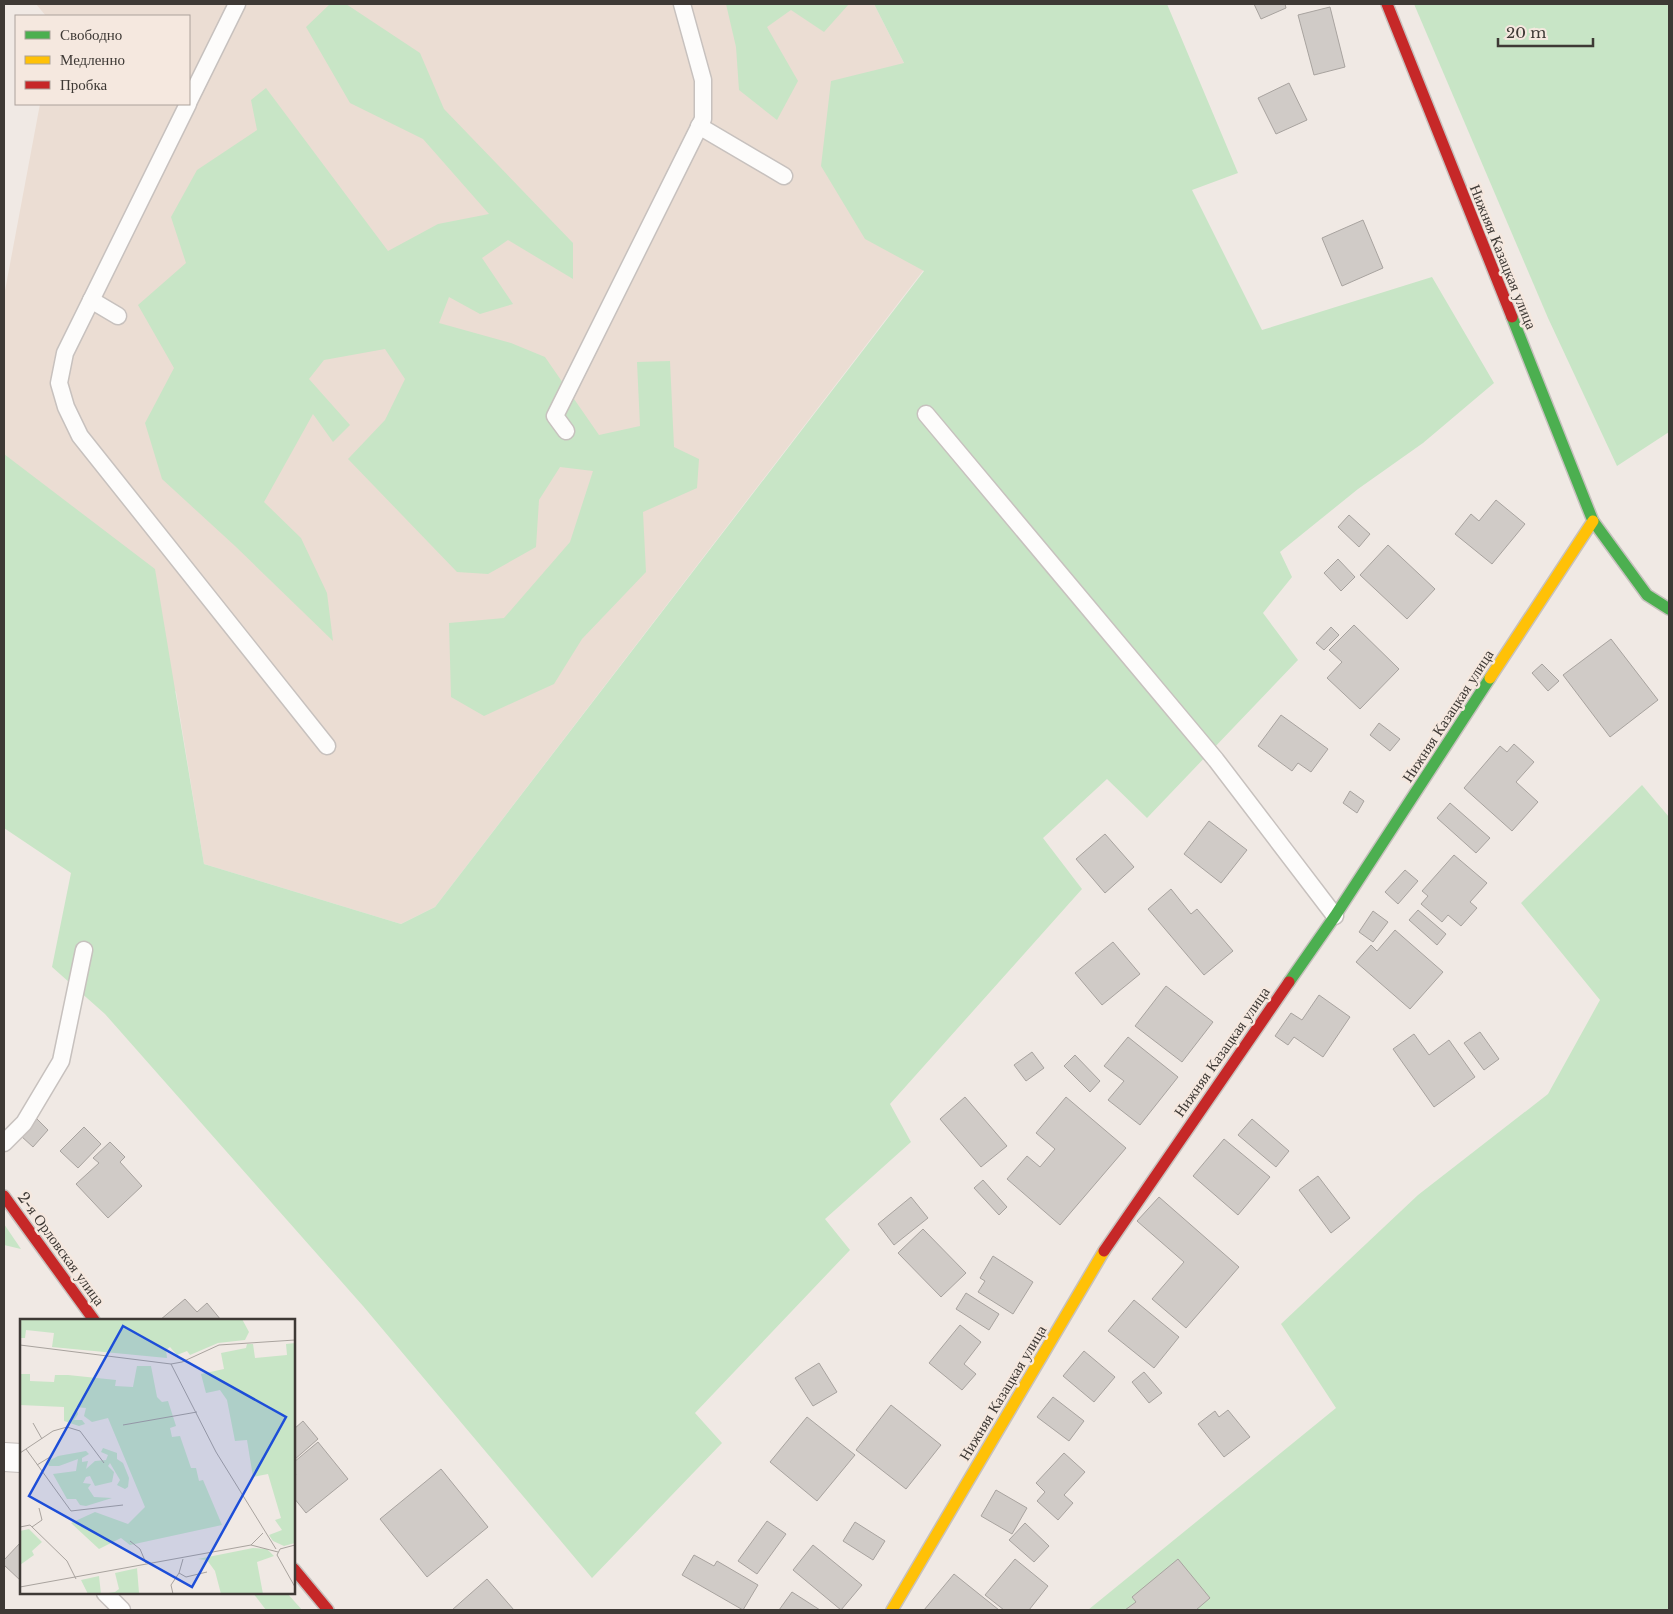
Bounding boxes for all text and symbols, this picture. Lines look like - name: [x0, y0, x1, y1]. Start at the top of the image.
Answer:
- legend: [15, 15, 190, 105]
- scale bar: [1498, 15, 1593, 47]
- text: 20 m: [1506, 23, 1546, 42]
- text: Свободно: [60, 25, 122, 44]
- text: Медленно: [60, 50, 125, 69]
- text: Пробка: [60, 75, 108, 94]
- street label: Нижняя Казацкая улица: [1466, 182, 1541, 332]
- street label: Нижняя Казацкая улица: [1398, 646, 1498, 786]
- street label: Нижняя Казацкая улица: [1170, 983, 1274, 1120]
- street label: 2-я Орловская улица: [14, 1188, 109, 1310]
- inset map: [20, 1319, 295, 1594]
- street label: Нижняя Казацкая улица: [955, 1321, 1051, 1464]

